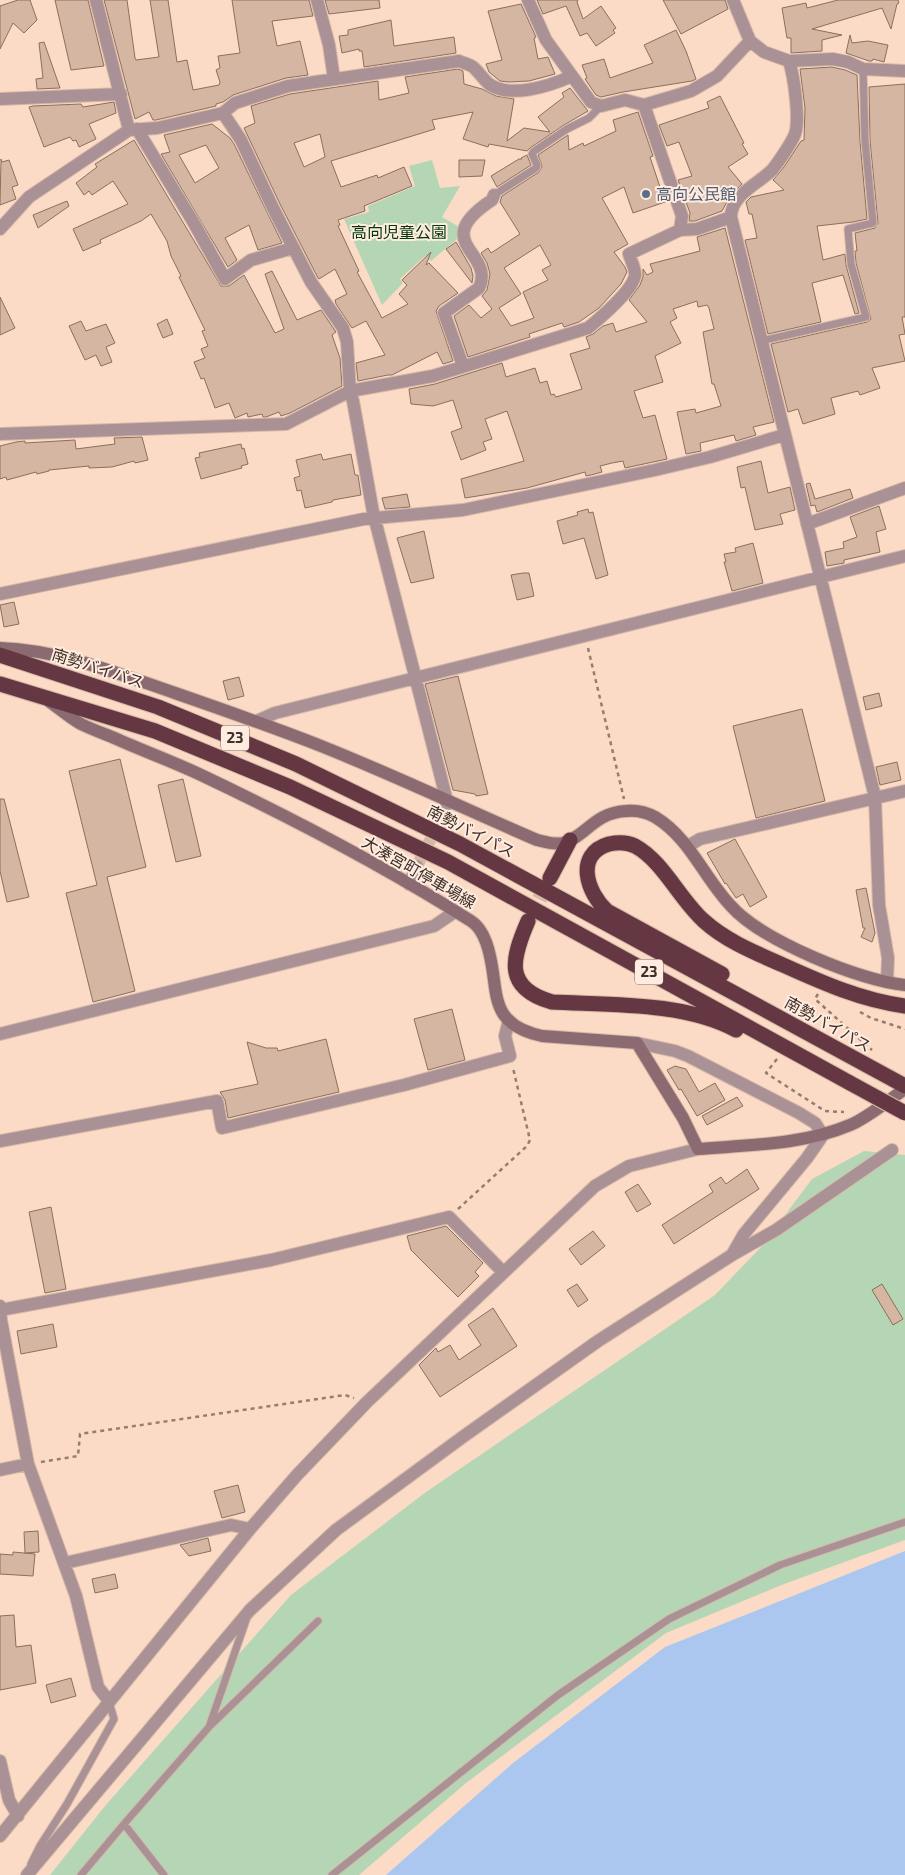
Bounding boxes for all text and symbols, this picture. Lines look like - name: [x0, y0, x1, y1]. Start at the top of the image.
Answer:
- place label: 高向公民館: [656, 184, 736, 203]
- marker: 高向公民館: [640, 188, 652, 200]
- park label: 高向児童公園: [351, 222, 447, 241]
- street label: 南勢バイパス: [50, 644, 147, 691]
- road number: 23: [221, 726, 249, 750]
- street label: 南勢バイパス: [424, 800, 518, 861]
- street label: 大湊宮町停車場線: [359, 831, 479, 912]
- road number: 23: [635, 960, 663, 984]
- street label: 南勢バイパス: [782, 992, 875, 1055]

